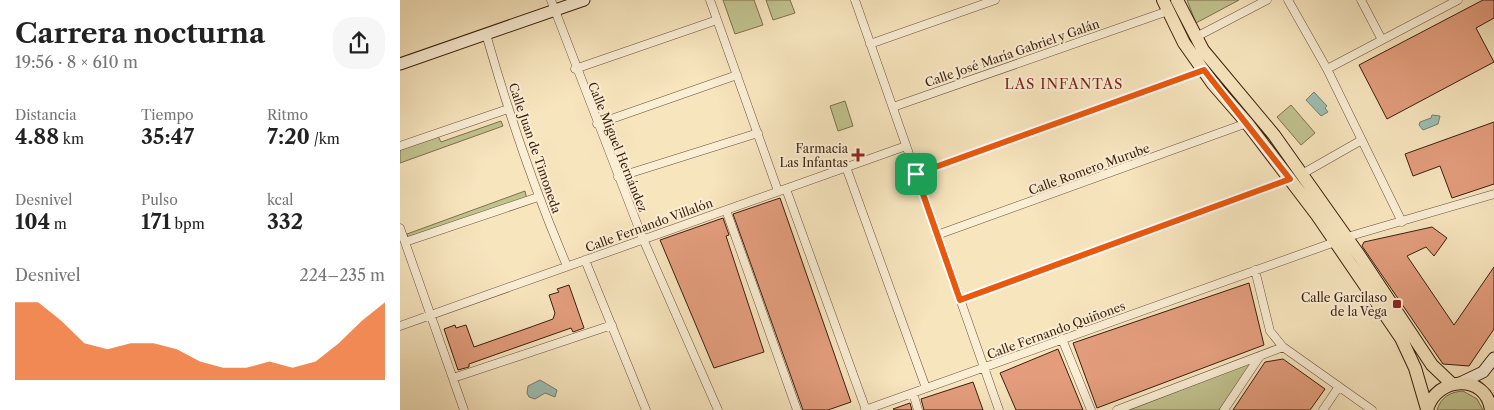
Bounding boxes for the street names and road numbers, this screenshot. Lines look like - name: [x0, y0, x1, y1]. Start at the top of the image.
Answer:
- street label: Calle José María Gabriel y Galán: [923, 16, 1102, 90]
- street label: Calle Miguel Hernández: [585, 80, 651, 214]
- street label: Calle Juan de Timoneda: [506, 81, 565, 216]
- street label: Calle Romero Murube: [1026, 140, 1152, 198]
- street label: Calle Fernando Villalón: [583, 195, 715, 255]
- street label: Calle Fernando Quiñones: [985, 298, 1127, 362]

